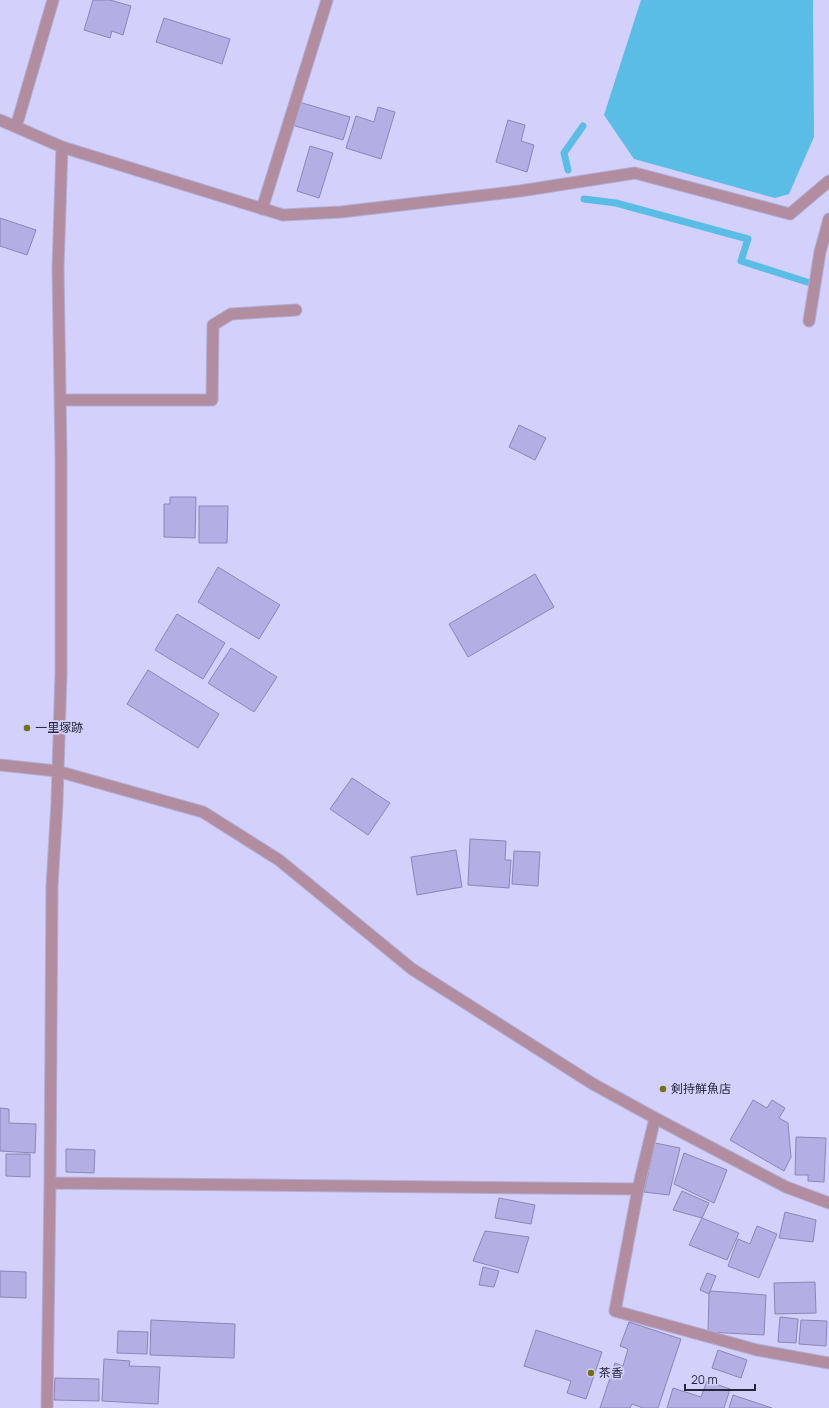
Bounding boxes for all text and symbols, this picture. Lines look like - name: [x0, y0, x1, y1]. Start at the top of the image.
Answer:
- place label: 一里塚跡: [35, 719, 83, 736]
- marker: 一里塚跡: [22, 723, 32, 733]
- place label: 剣持鮮魚店: [671, 1080, 731, 1097]
- marker: 剣持鮮魚店: [658, 1084, 668, 1094]
- place label: 茶香: [599, 1364, 623, 1381]
- scale bar: [685, 1366, 755, 1392]
- marker: 茶香: [586, 1368, 596, 1378]
- text: 20 m: [691, 1371, 718, 1388]

